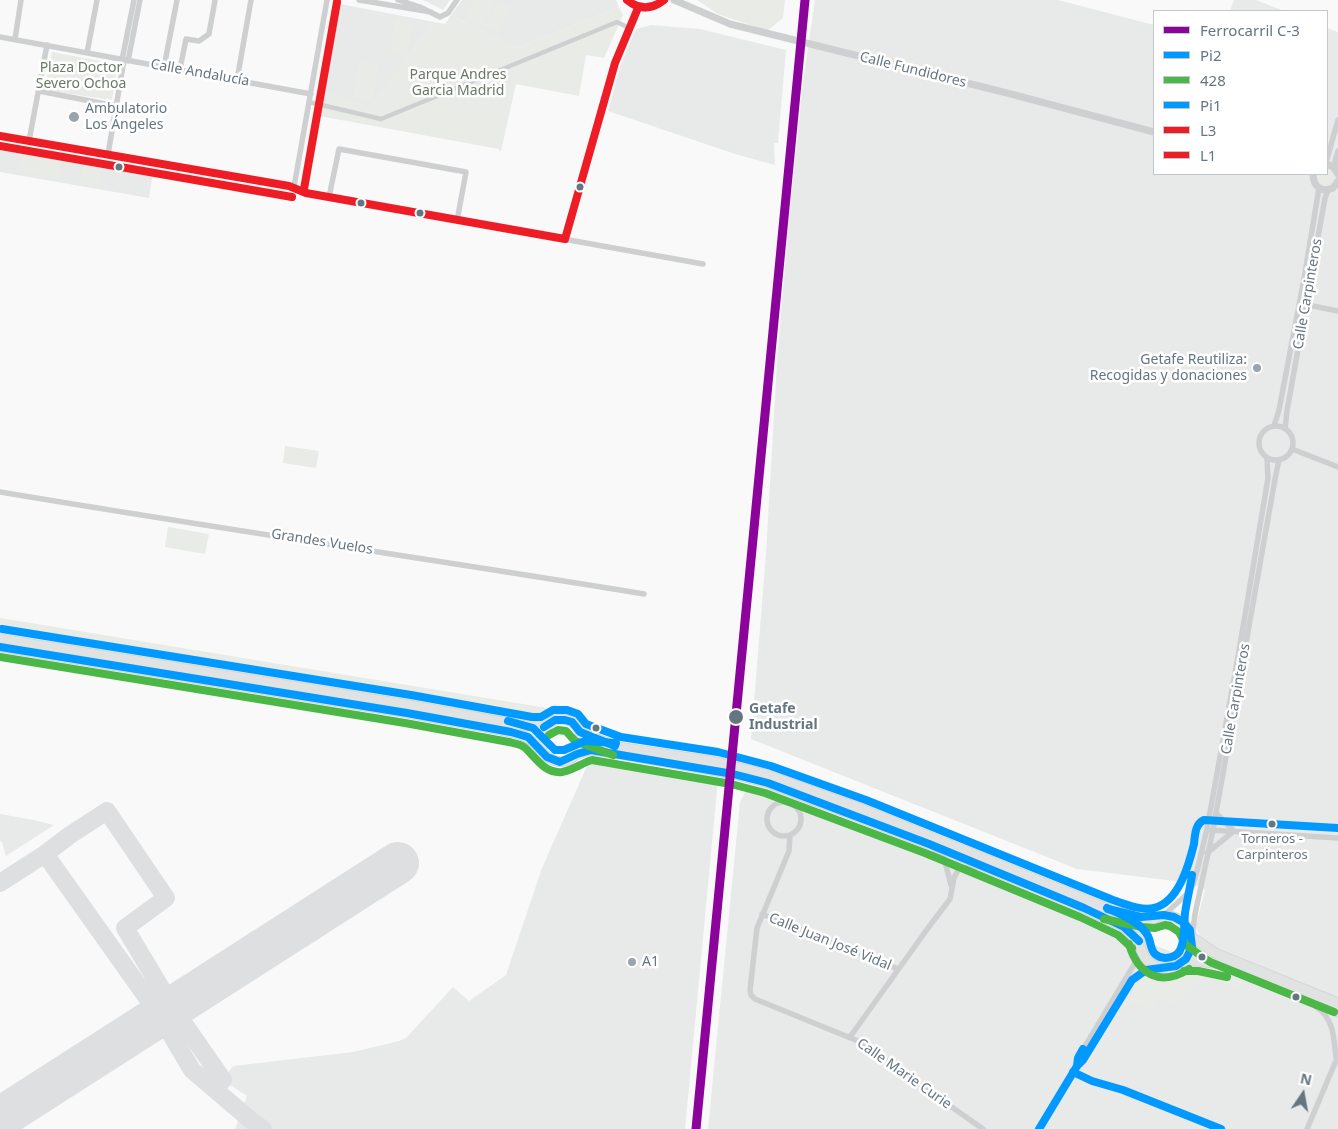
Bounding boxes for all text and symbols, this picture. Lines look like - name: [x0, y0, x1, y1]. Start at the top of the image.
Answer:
- legend: [1153, 10, 1328, 175]
- text: Ferrocarril C-3: [1200, 20, 1300, 40]
- text: Pi2: [1200, 45, 1222, 65]
- street label: Calle Fundidores: [858, 49, 968, 91]
- street label: Calle Andalucía: [149, 56, 251, 90]
- park label: Plaza Doctor Severo Ochoa: [36, 60, 126, 92]
- park label: Parque Andres Garcia Madrid: [410, 67, 506, 100]
- text: 428: [1200, 70, 1226, 90]
- text: Pi1: [1200, 95, 1222, 115]
- place label: Ambulatorio Los Ángeles: [85, 101, 167, 134]
- marker: Ambulatorio Los Ángeles: [67, 110, 81, 124]
- text: L3: [1200, 120, 1216, 140]
- text: L1: [1200, 145, 1216, 165]
- unlabelled marker: [114, 162, 124, 172]
- unlabelled marker: [575, 182, 585, 192]
- unlabelled marker: [356, 198, 366, 208]
- unlabelled marker: [415, 208, 425, 218]
- street label: Calle Carpinteros: [1290, 237, 1326, 351]
- place label: Getafe Reutiliza: Recogidas y donaciones: [1090, 352, 1247, 384]
- marker: Getafe Reutiliza: Recogidas y donaciones: [1251, 362, 1263, 374]
- street label: Grandes Vuelos: [270, 526, 374, 558]
- street label: Calle Carpinteros: [1218, 642, 1254, 756]
- place label: Getafe Industrial: [749, 701, 818, 734]
- marker: Getafe Industrial: [727, 708, 745, 726]
- unlabelled marker: [591, 723, 601, 733]
- marker: Torneros - Carpinteros: [1267, 819, 1277, 829]
- place label: Torneros - Carpinteros: [1236, 831, 1308, 862]
- street label: Calle Juan José Vidal: [766, 910, 894, 974]
- unlabelled marker: [1197, 952, 1207, 962]
- place label: A1: [642, 954, 659, 970]
- marker: A1: [626, 956, 638, 968]
- unlabelled marker: [1291, 992, 1301, 1002]
- street label: Calle Marie Curie: [853, 1035, 955, 1113]
- text: N: [1299, 1068, 1314, 1089]
- north arrow: [1278, 1069, 1328, 1119]

